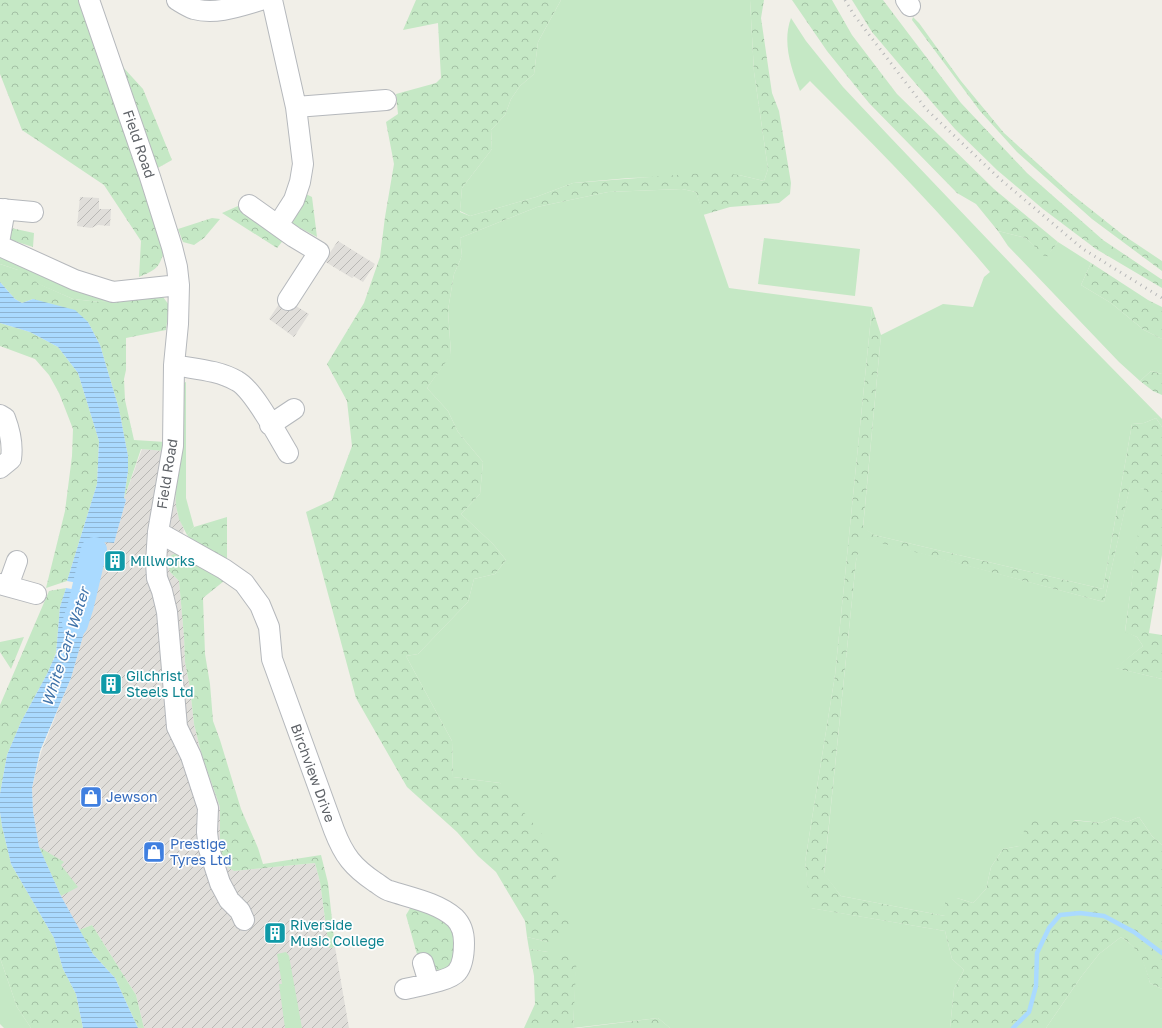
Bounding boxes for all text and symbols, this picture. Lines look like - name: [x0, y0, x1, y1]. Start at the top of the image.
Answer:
- street label: Field Road: [120, 108, 159, 180]
- street label: Field Road: [153, 438, 180, 510]
- building icon: Millworks: [102, 548, 128, 574]
- place label: Millworks: [130, 552, 195, 569]
- water label: White Cart Water: [37, 583, 93, 708]
- place label: Gilchrist Steels Ltd: [126, 667, 194, 700]
- building icon: Gilchrist Steels Ltd: [98, 671, 124, 697]
- street label: Birchview Drive: [288, 721, 339, 824]
- shop icon: Jewson: [78, 784, 104, 810]
- place label: Jewson: [106, 788, 158, 805]
- place label: Prestige Tyres Ltd: [170, 835, 232, 868]
- shop icon: Prestige Tyres Ltd: [141, 839, 167, 865]
- place label: Riverside Music College: [290, 916, 384, 949]
- building icon: Riverside Music College: [262, 920, 288, 946]

